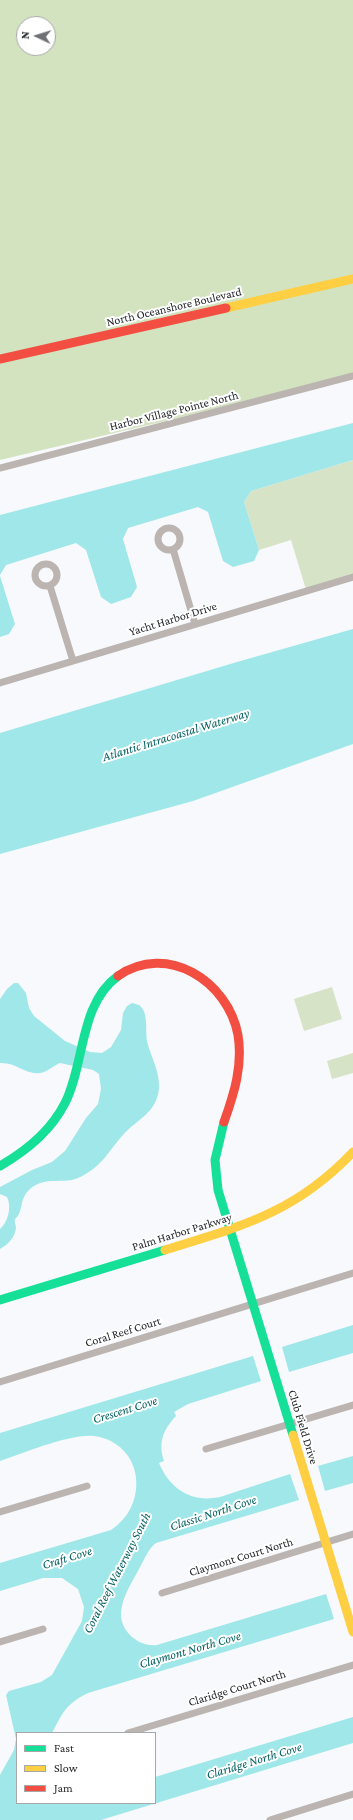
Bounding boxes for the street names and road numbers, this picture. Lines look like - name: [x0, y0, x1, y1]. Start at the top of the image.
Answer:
- street label: North Oceanshore Boulevard: [105, 284, 243, 330]
- street label: Harbor Village Pointe North: [108, 388, 240, 434]
- street label: Yacht Harbor Drive: [127, 599, 219, 639]
- street label: Palm Harbor Parkway: [130, 1210, 234, 1254]
- street label: Coral Reef Court: [83, 1314, 163, 1350]
- street label: Club Field Drive: [285, 1388, 321, 1466]
- street label: Claymont Court North: [187, 1534, 295, 1580]
- street label: Claridge Court North: [187, 1666, 287, 1710]

